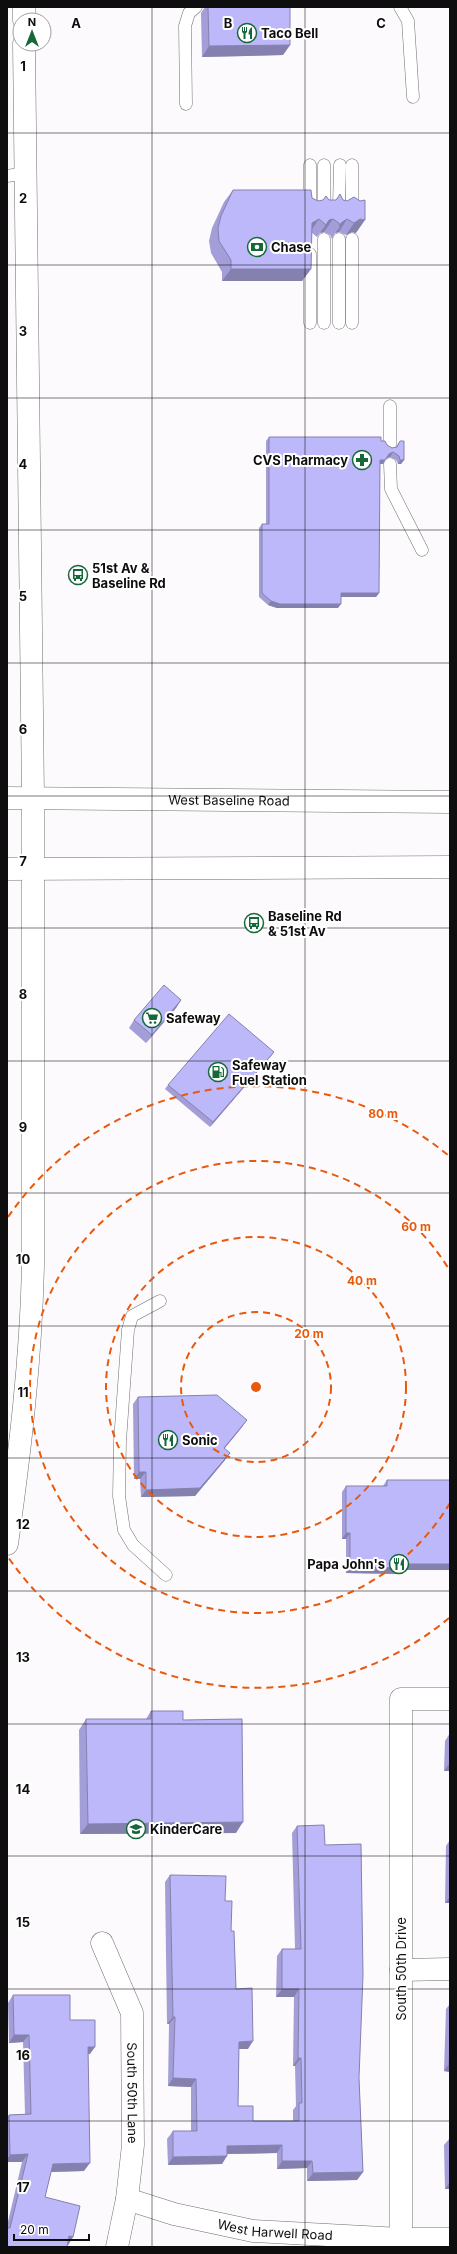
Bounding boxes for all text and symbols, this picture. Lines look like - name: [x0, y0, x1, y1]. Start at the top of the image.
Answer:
- north arrow: [12, 12, 52, 52]
- text: N: [28, 15, 36, 29]
- text: A: [71, 15, 81, 31]
- text: B: [224, 15, 233, 31]
- text: C: [376, 15, 386, 31]
- restaurant icon: Taco Bell: [236, 22, 258, 44]
- place label: Taco Bell: [261, 25, 318, 41]
- text: 1: [20, 58, 26, 74]
- text: 2: [19, 190, 27, 206]
- bank icon: Chase: [246, 236, 268, 258]
- place label: Chase: [271, 239, 312, 255]
- text: 3: [19, 323, 27, 339]
- pharmacy icon: CVS Pharmacy: [351, 449, 373, 471]
- place label: CVS Pharmacy: [253, 452, 348, 468]
- text: 4: [19, 456, 28, 472]
- place label: 51st Av & Baseline Rd: [92, 560, 166, 591]
- bus stop icon: 51st Av & Baseline Rd: [67, 564, 89, 586]
- text: 5: [19, 588, 27, 604]
- text: 6: [19, 721, 27, 737]
- street label: West Baseline Road: [168, 791, 290, 809]
- text: 7: [19, 853, 27, 869]
- place label: Baseline Rd & 51st Av: [268, 908, 342, 939]
- bus stop icon: Baseline Rd & 51st Av: [243, 912, 265, 934]
- text: 8: [19, 986, 27, 1002]
- supermarket icon: Safeway: [141, 1007, 163, 1029]
- place label: Safeway: [166, 1010, 221, 1026]
- place label: Safeway Fuel Station: [232, 1057, 307, 1088]
- fuel station icon: Safeway Fuel Station: [207, 1061, 229, 1083]
- text: 80 m: [368, 1106, 398, 1121]
- text: 9: [19, 1119, 27, 1135]
- text: 60 m: [401, 1219, 431, 1234]
- text: 10: [16, 1251, 30, 1267]
- text: 40 m: [347, 1273, 377, 1288]
- text: 20 m: [294, 1326, 324, 1341]
- centre of rings: [249, 1380, 263, 1394]
- text: 11: [17, 1384, 29, 1400]
- restaurant icon: Sonic: [157, 1429, 179, 1451]
- place label: Sonic: [182, 1432, 218, 1448]
- text: 12: [16, 1516, 30, 1532]
- restaurant icon: Papa John's: [388, 1553, 410, 1575]
- place label: Papa John's: [307, 1556, 385, 1572]
- text: 13: [16, 1649, 30, 1665]
- text: 14: [16, 1781, 30, 1797]
- school or university icon: KinderCare: [125, 1818, 147, 1840]
- place label: KinderCare: [150, 1821, 222, 1837]
- text: 15: [16, 1914, 30, 1930]
- street label: South 50th Drive: [393, 1917, 409, 2021]
- street label: South 50th Lane: [124, 2042, 141, 2144]
- text: 16: [16, 2047, 30, 2063]
- text: 17: [16, 2179, 30, 2195]
- scale bar: [14, 2216, 89, 2242]
- street label: West Harwell Road: [216, 2216, 333, 2243]
- text: 20 m: [20, 2222, 49, 2237]

